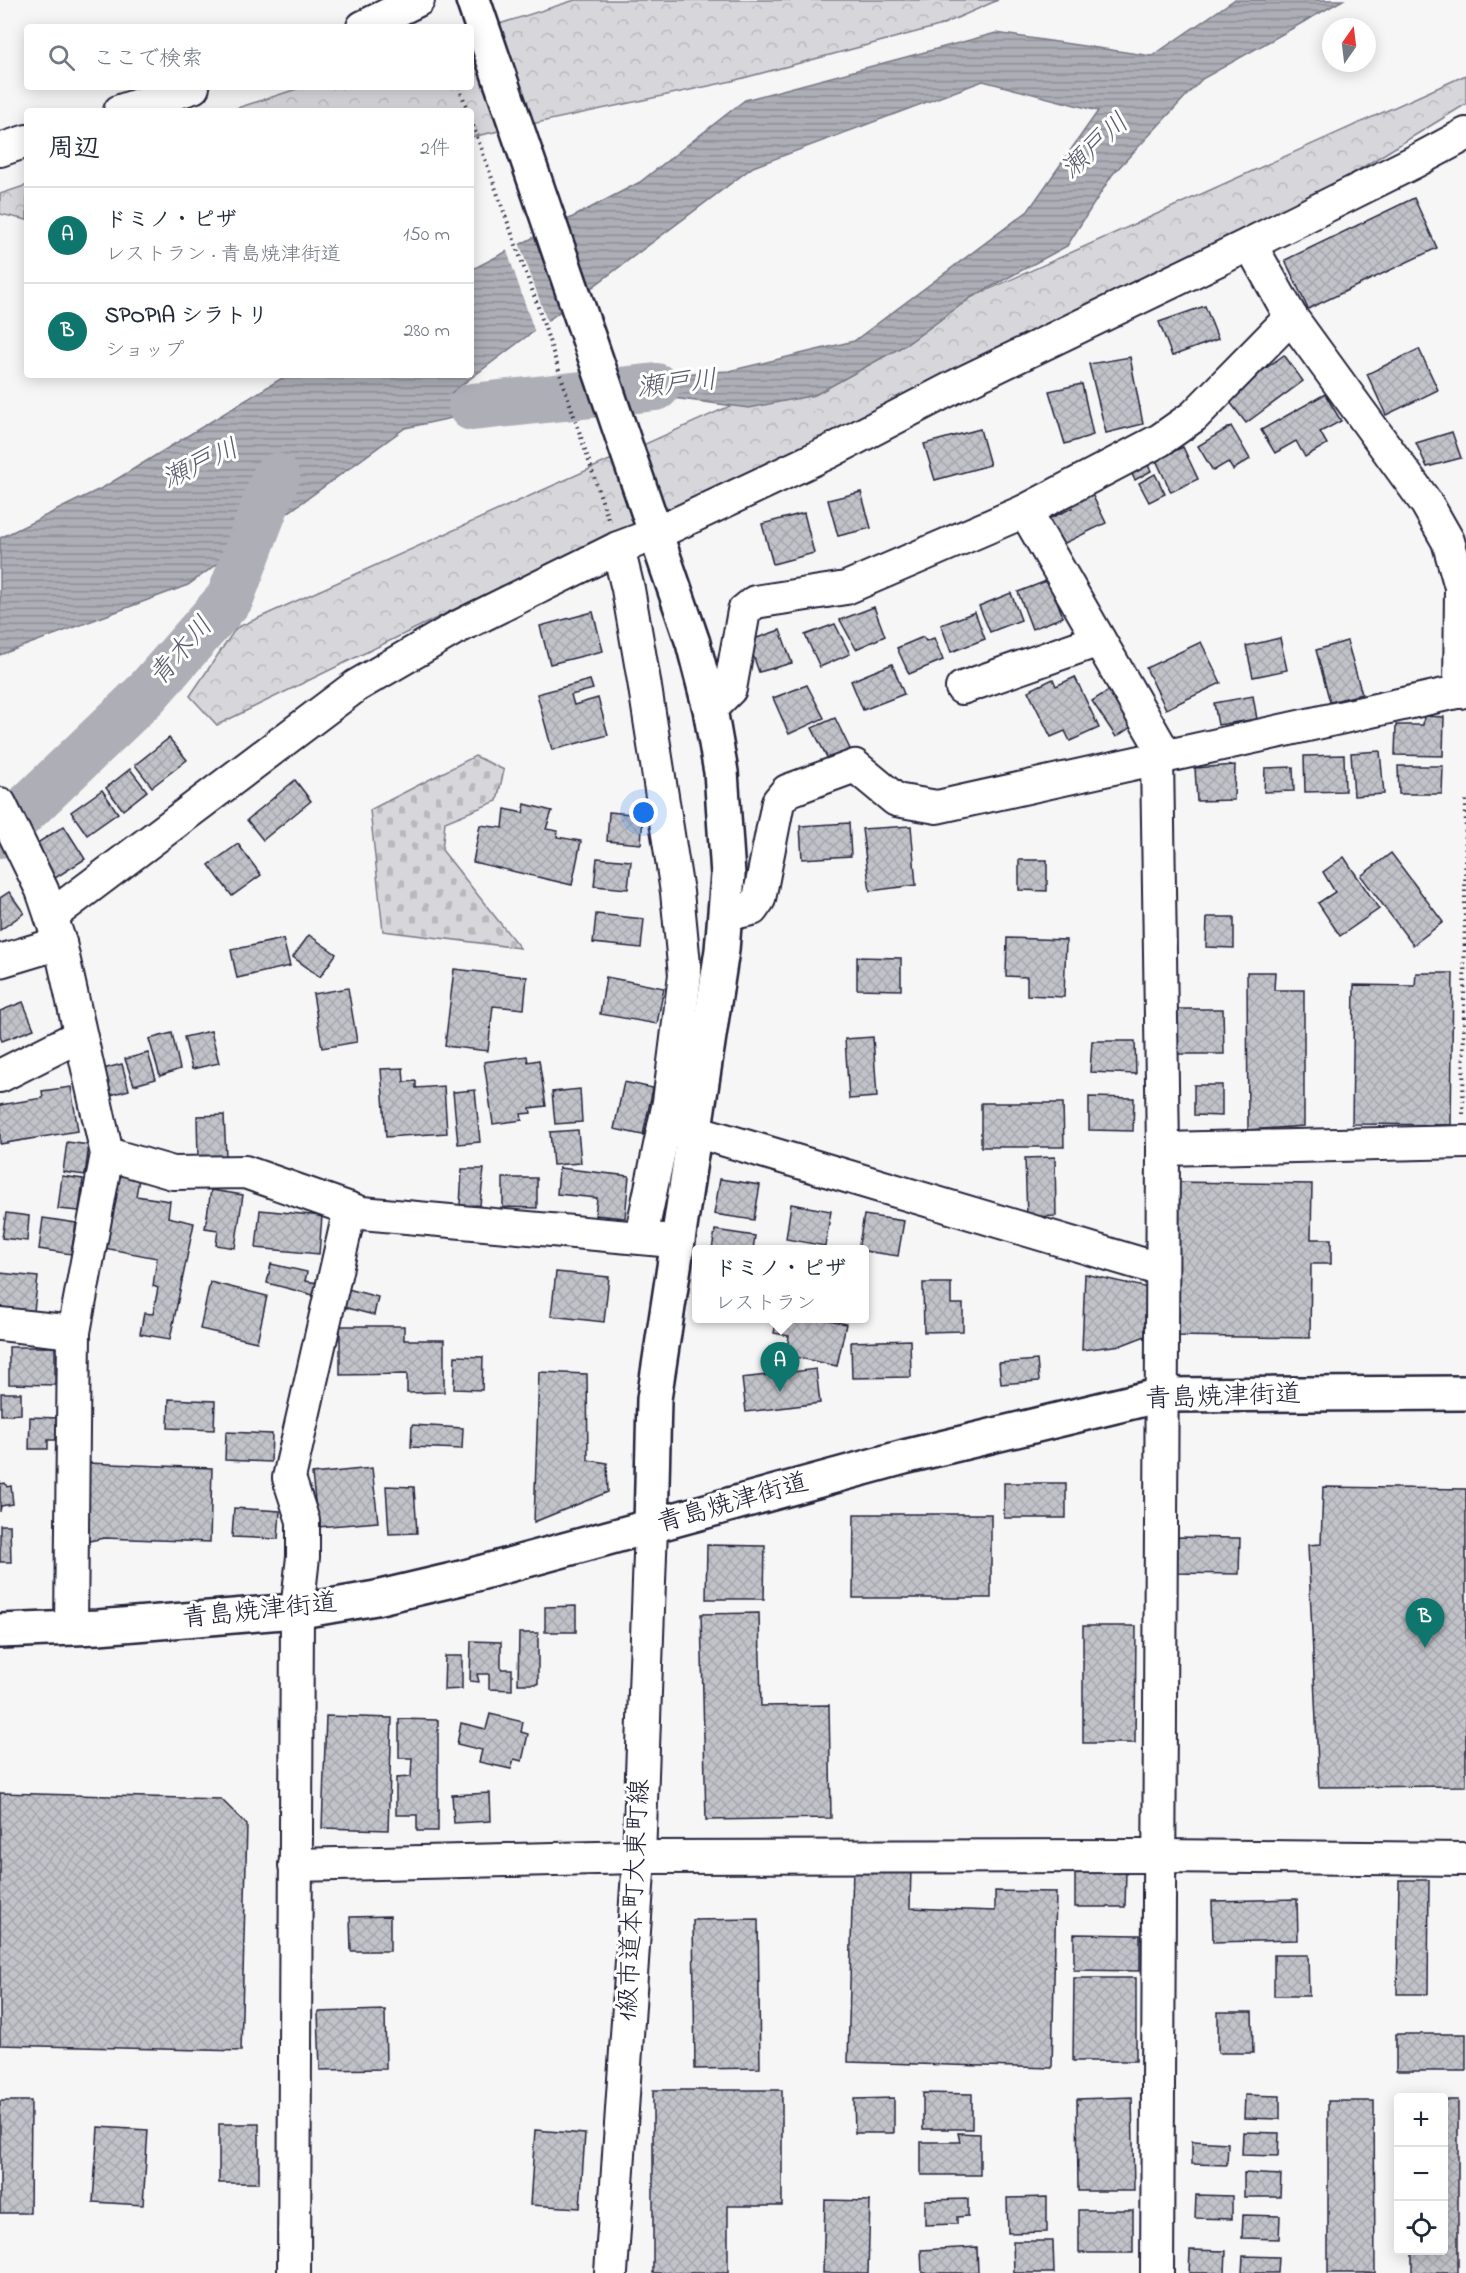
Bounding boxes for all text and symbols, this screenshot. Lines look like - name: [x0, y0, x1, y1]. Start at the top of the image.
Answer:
- north arrow: [1322, 18, 1376, 72]
- search box: [24, 24, 474, 90]
- icon: search: [45, 41, 78, 74]
- text: ここで検索: [93, 44, 203, 76]
- water label: 瀬戸川: [1053, 105, 1139, 189]
- text: 周辺: [48, 131, 100, 169]
- text: 2件: [420, 135, 450, 164]
- text: ドミノ・ピザ: [105, 205, 237, 237]
- text: A: [61, 221, 74, 250]
- text: 150 m: [403, 221, 450, 250]
- text: レストラン · 青島焼津街道: [105, 241, 341, 270]
- text: SPOPIA シラトリ: [105, 301, 269, 333]
- text: B: [61, 317, 74, 346]
- text: 280 m: [403, 317, 450, 346]
- text: ショップ: [105, 337, 184, 366]
- water label: 瀬戸川: [635, 361, 719, 409]
- water label: 瀬戸川: [156, 430, 246, 500]
- water label: 青木川: [141, 609, 223, 695]
- your location: [629, 798, 658, 827]
- popup: [692, 1245, 869, 1323]
- text: ドミノ・ピザ: [714, 1254, 847, 1286]
- text: レストラン: [714, 1290, 816, 1319]
- pin: A: [760, 1342, 800, 1392]
- street label: 青島焼津街道: [1144, 1376, 1302, 1420]
- street label: 青島焼津街道: [653, 1464, 813, 1544]
- street label: 青島焼津街道: [180, 1585, 340, 1639]
- pin: B: [1406, 1598, 1444, 1648]
- street label: 1級市道本町大東町線: [610, 1778, 660, 2022]
- map controls: [1394, 2093, 1448, 2255]
- button: +: [1394, 2093, 1448, 2147]
- button: −: [1394, 2147, 1448, 2201]
- button: locate: [1394, 2201, 1448, 2255]

